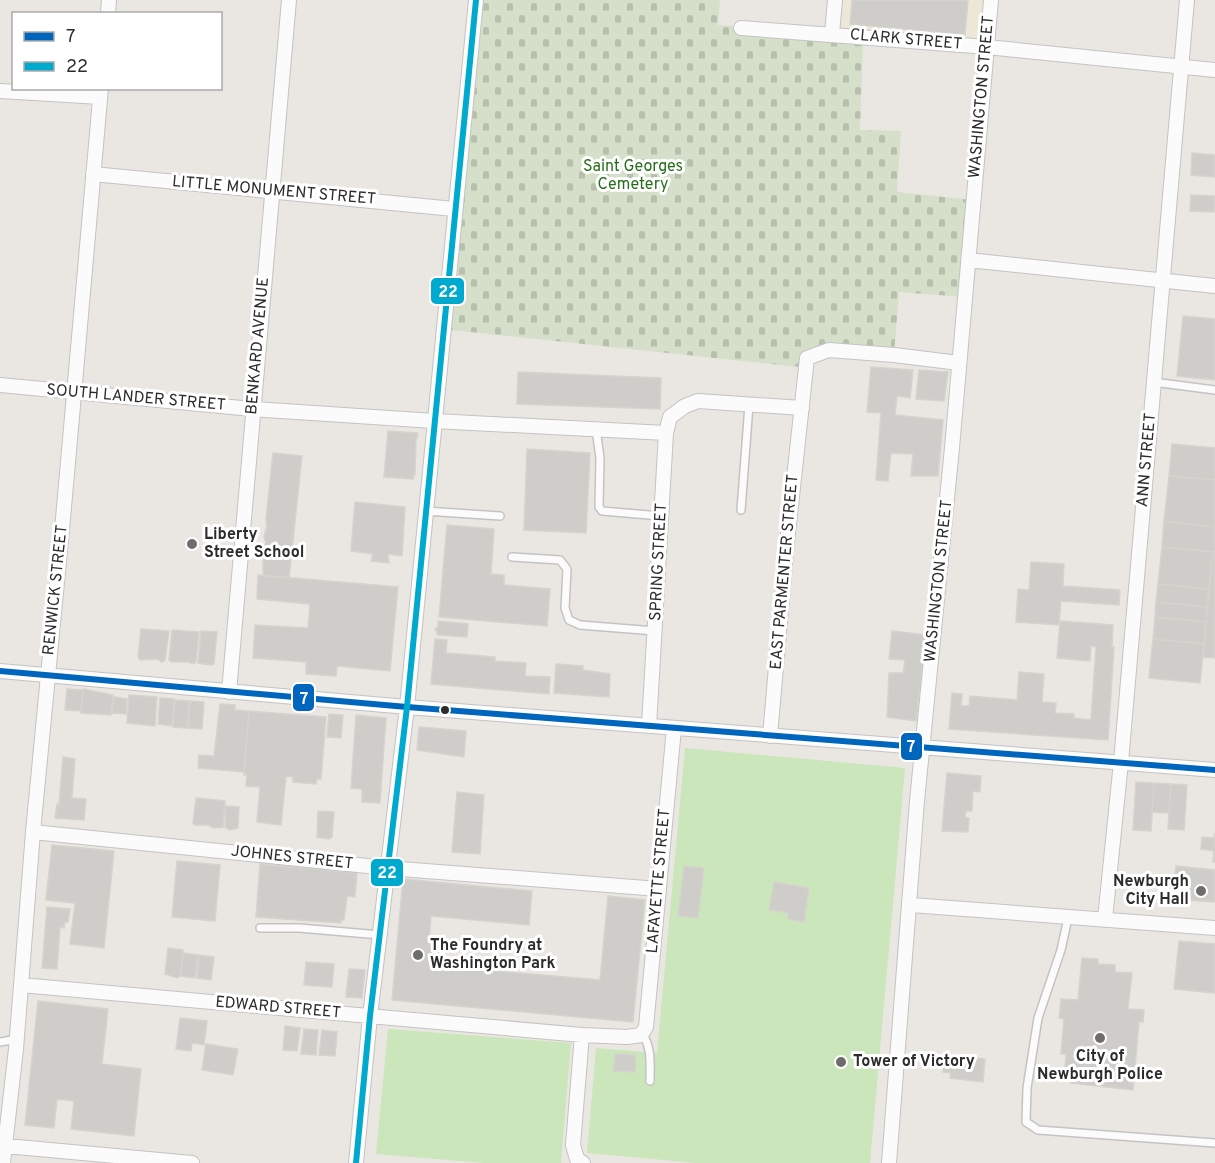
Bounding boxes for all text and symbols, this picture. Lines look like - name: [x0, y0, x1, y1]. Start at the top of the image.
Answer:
- legend: [12, 12, 222, 90]
- street label: WASHINGTON STREET: [965, 15, 999, 179]
- street label: CLARK STREET: [849, 25, 963, 55]
- text: 7: [66, 26, 75, 49]
- text: 22: [66, 56, 88, 79]
- park label: Saint Georges Cemetery: [583, 157, 683, 195]
- street label: LITTLE MONUMENT STREET: [171, 172, 377, 210]
- street label: BENKARD AVENUE: [242, 276, 274, 416]
- line badge: 22: [430, 277, 465, 305]
- text: 22: [438, 283, 458, 303]
- street label: SOUTH LANDER STREET: [46, 380, 226, 416]
- street label: ANN STREET: [1133, 412, 1161, 508]
- street label: EAST PARMENTER STREET: [767, 474, 803, 670]
- street label: WASHINGTON STREET: [921, 499, 957, 663]
- street label: SPRING STREET: [646, 502, 672, 622]
- street label: RENWICK STREET: [39, 524, 73, 656]
- place label: Liberty Street School: [204, 525, 304, 563]
- marker: Liberty Street School: [185, 537, 199, 551]
- line badge: 7: [292, 683, 315, 712]
- text: 7: [300, 690, 308, 710]
- unlabelled marker: [439, 704, 451, 716]
- line badge: 7: [900, 732, 923, 761]
- text: 7: [907, 738, 915, 758]
- street label: LAFAYETTE STREET: [643, 808, 675, 954]
- street label: JOHNES STREET: [230, 842, 354, 874]
- line badge: 22: [370, 858, 404, 887]
- text: 22: [377, 864, 397, 884]
- place label: Newburgh City Hall: [1113, 872, 1189, 910]
- marker: Newburgh City Hall: [1194, 884, 1208, 898]
- place label: The Foundry at Washington Park: [430, 936, 555, 974]
- marker: The Foundry at Washington Park: [411, 948, 425, 962]
- street label: EDWARD STREET: [214, 993, 342, 1023]
- marker: City of Newburgh Police: [1093, 1031, 1107, 1045]
- place label: City of Newburgh Police: [1037, 1047, 1163, 1085]
- place label: Tower of Victory: [853, 1052, 975, 1072]
- marker: Tower of Victory: [834, 1055, 848, 1069]

